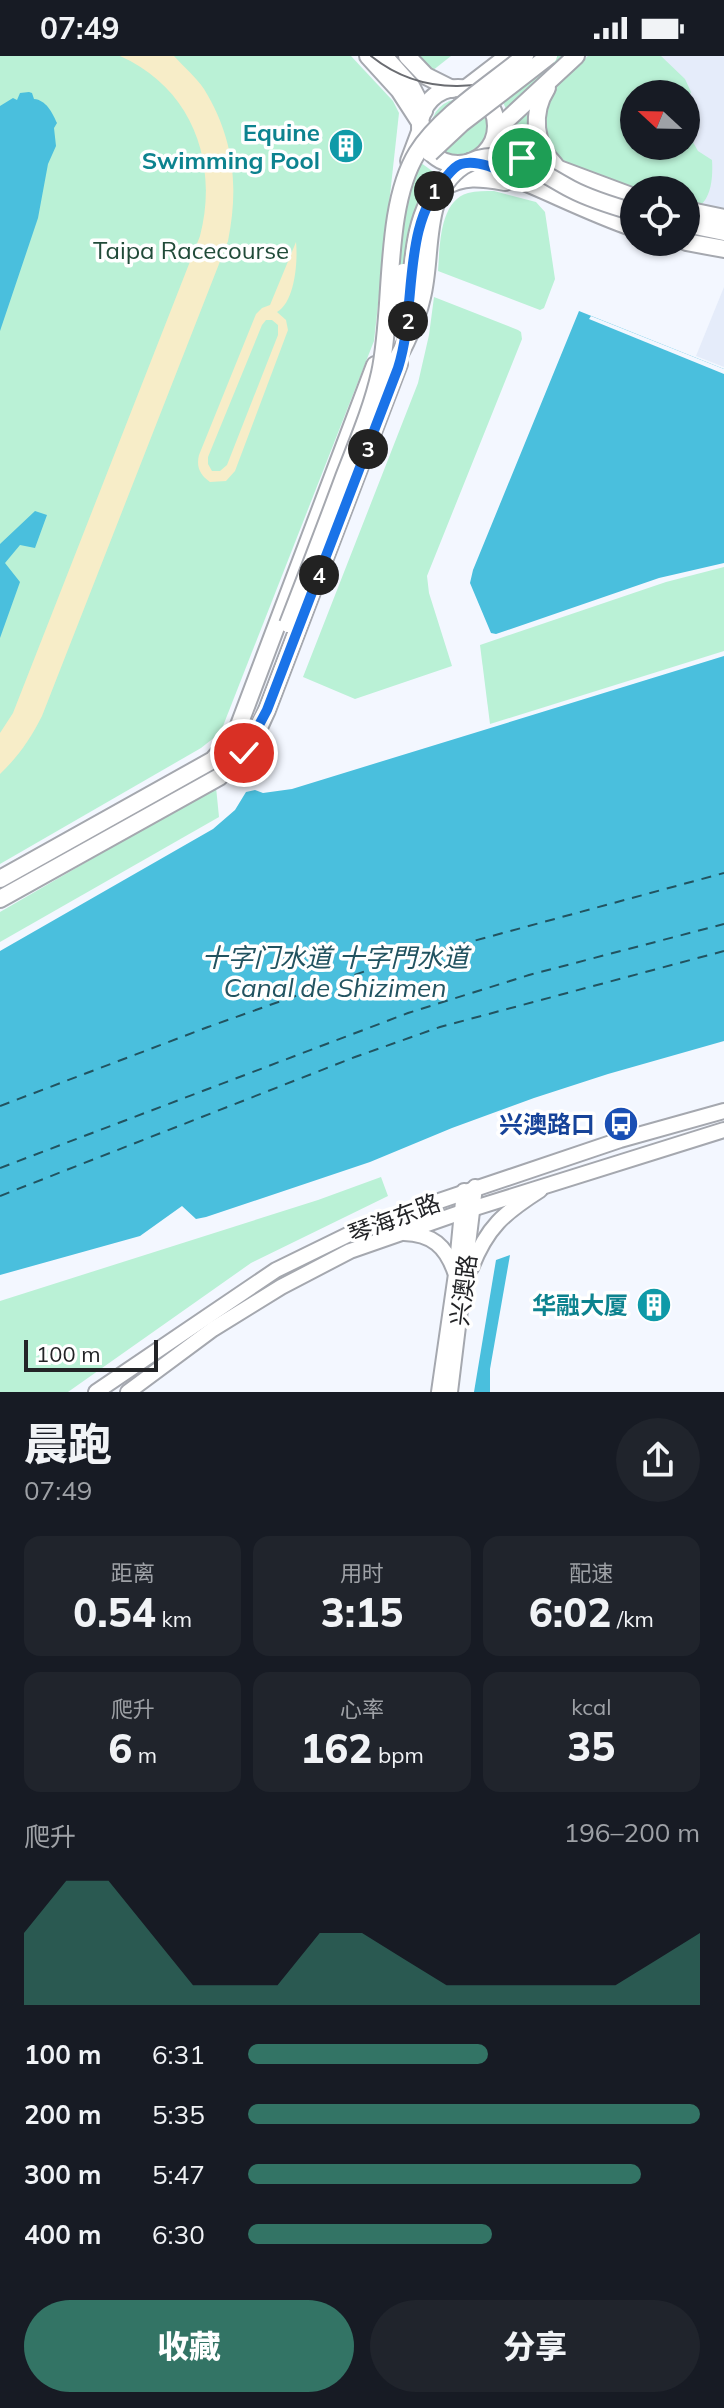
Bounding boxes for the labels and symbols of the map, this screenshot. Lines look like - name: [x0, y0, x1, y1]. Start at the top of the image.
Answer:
- north arrow: [620, 80, 700, 160]
- place label: Equine Swimming Pool: [142, 117, 320, 175]
- pin: [488, 124, 556, 192]
- building icon: Equine Swimming Pool: [327, 127, 365, 165]
- pin: 1: [414, 171, 454, 211]
- park label: Taipa Racecourse: [93, 235, 289, 265]
- pin: 2: [388, 301, 428, 341]
- pin: 3: [348, 429, 388, 469]
- pin: 4: [299, 555, 339, 595]
- pin: [210, 719, 278, 787]
- water label: 十字门水道 十字門水道 Canal de Shizimen: [202, 941, 472, 1004]
- bus stop icon: 兴澳路口: [602, 1105, 640, 1143]
- place label: 兴澳路口: [499, 1109, 595, 1139]
- street label: 琴海东路: [344, 1187, 444, 1249]
- street label: 兴澳路: [444, 1252, 482, 1328]
- building icon: 华融大厦: [635, 1286, 673, 1324]
- place label: 华融大厦: [532, 1290, 628, 1320]
- scale bar: [24, 1336, 158, 1372]

